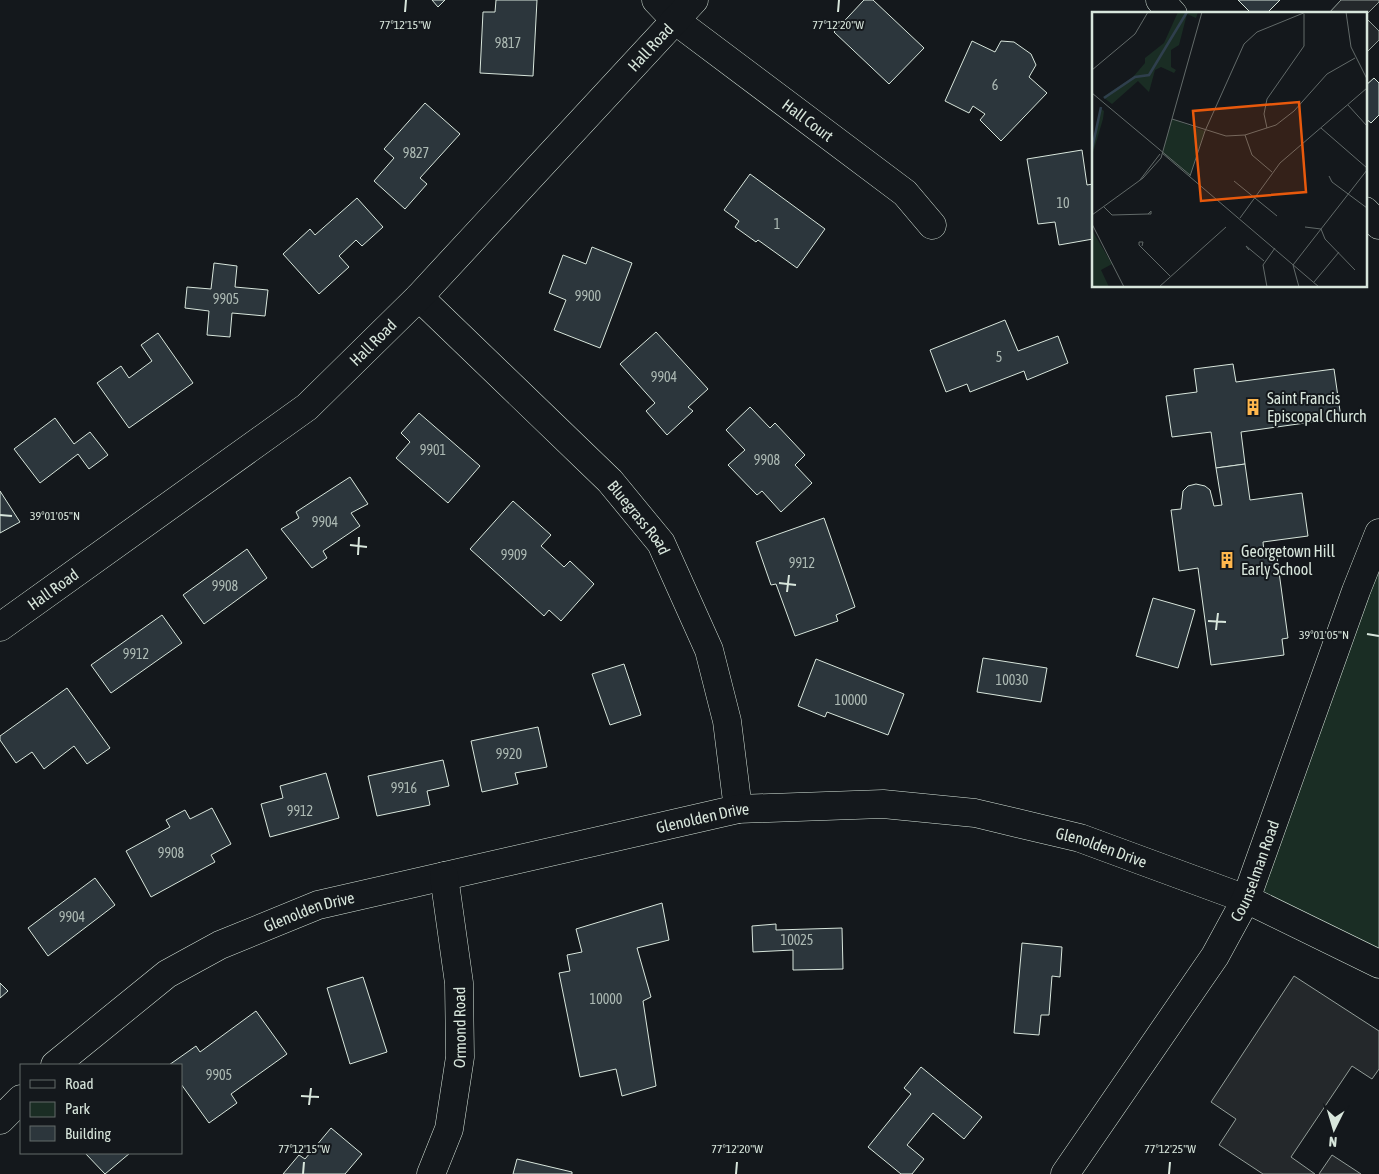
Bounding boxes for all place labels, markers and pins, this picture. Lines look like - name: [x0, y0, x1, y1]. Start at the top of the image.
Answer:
- place label: Saint Francis Episcopal Church: [1267, 389, 1367, 426]
- building icon: Saint Francis Episcopal Church: [1243, 397, 1263, 417]
- place label: Georgetown Hill Early School: [1241, 542, 1336, 579]
- building icon: Georgetown Hill Early School: [1217, 550, 1237, 570]

